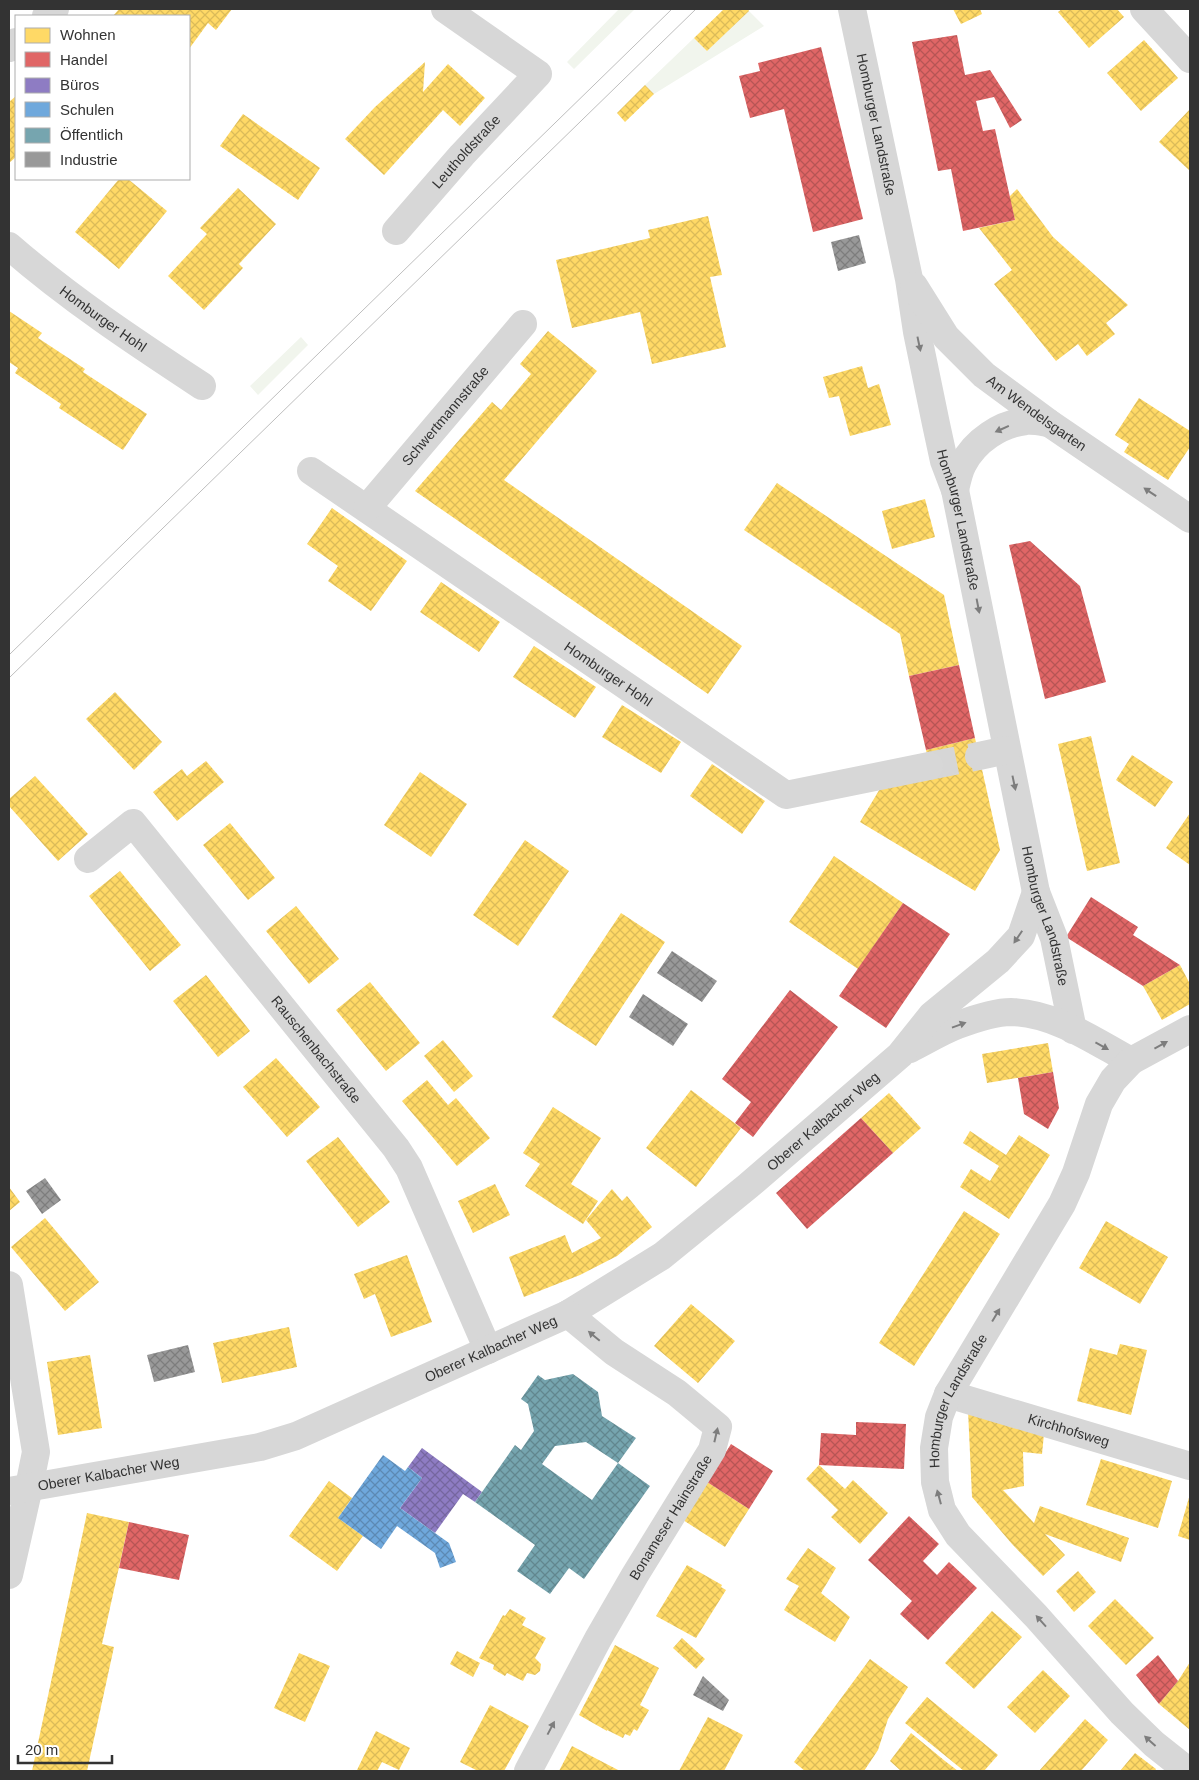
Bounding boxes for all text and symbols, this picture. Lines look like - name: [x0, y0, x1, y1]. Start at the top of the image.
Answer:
- legend: [15, 15, 190, 180]
- text: Wohnen: [60, 26, 116, 43]
- text: Handel: [60, 51, 108, 68]
- street label: Homburger Landstraße: [854, 52, 899, 197]
- text: Büros: [60, 76, 99, 93]
- text: Schulen: [60, 101, 114, 118]
- street label: Leutholdstraße: [429, 111, 504, 192]
- text: Öffentlich: [60, 126, 123, 143]
- text: Industrie: [60, 151, 118, 168]
- street label: Homburger Hohl: [57, 282, 150, 355]
- one-way arrow: [916, 336, 924, 352]
- street label: Schwertmannstraße: [399, 363, 492, 469]
- street label: Am Wendelsgarten: [984, 372, 1090, 454]
- one-way arrow: [995, 425, 1009, 433]
- street label: Homburger Landstraße: [934, 448, 983, 592]
- one-way arrow: [1143, 487, 1157, 497]
- one-way arrow: [975, 599, 983, 615]
- street label: Homburger Hohl: [561, 638, 655, 709]
- one-way arrow: [1010, 775, 1018, 790]
- street label: Homburger Landstraße: [1019, 844, 1072, 987]
- one-way arrow: [1013, 930, 1023, 943]
- street label: Rauschenbachstraße: [268, 993, 365, 1106]
- one-way arrow: [952, 1021, 967, 1029]
- one-way arrow: [1096, 1041, 1109, 1050]
- one-way arrow: [1153, 1041, 1168, 1049]
- street label: Oberer Kalbacher Weg: [764, 1069, 882, 1174]
- one-way arrow: [991, 1309, 1001, 1322]
- street label: Oberer Kalbacher Weg: [422, 1312, 559, 1385]
- one-way arrow: [588, 1330, 601, 1341]
- street label: Homburger Landstraße: [926, 1331, 990, 1468]
- street label: Kirchhofsweg: [1026, 1410, 1111, 1450]
- one-way arrow: [712, 1427, 720, 1442]
- street label: Bonameser Hainstraße: [626, 1452, 715, 1583]
- street label: Oberer Kalbacher Weg: [37, 1453, 180, 1494]
- one-way arrow: [935, 1489, 943, 1504]
- one-way arrow: [1035, 1615, 1046, 1628]
- one-way arrow: [547, 1721, 555, 1735]
- scale bar: [18, 1732, 111, 1764]
- one-way arrow: [1145, 1735, 1157, 1747]
- text: 20 m: [25, 1741, 58, 1758]

